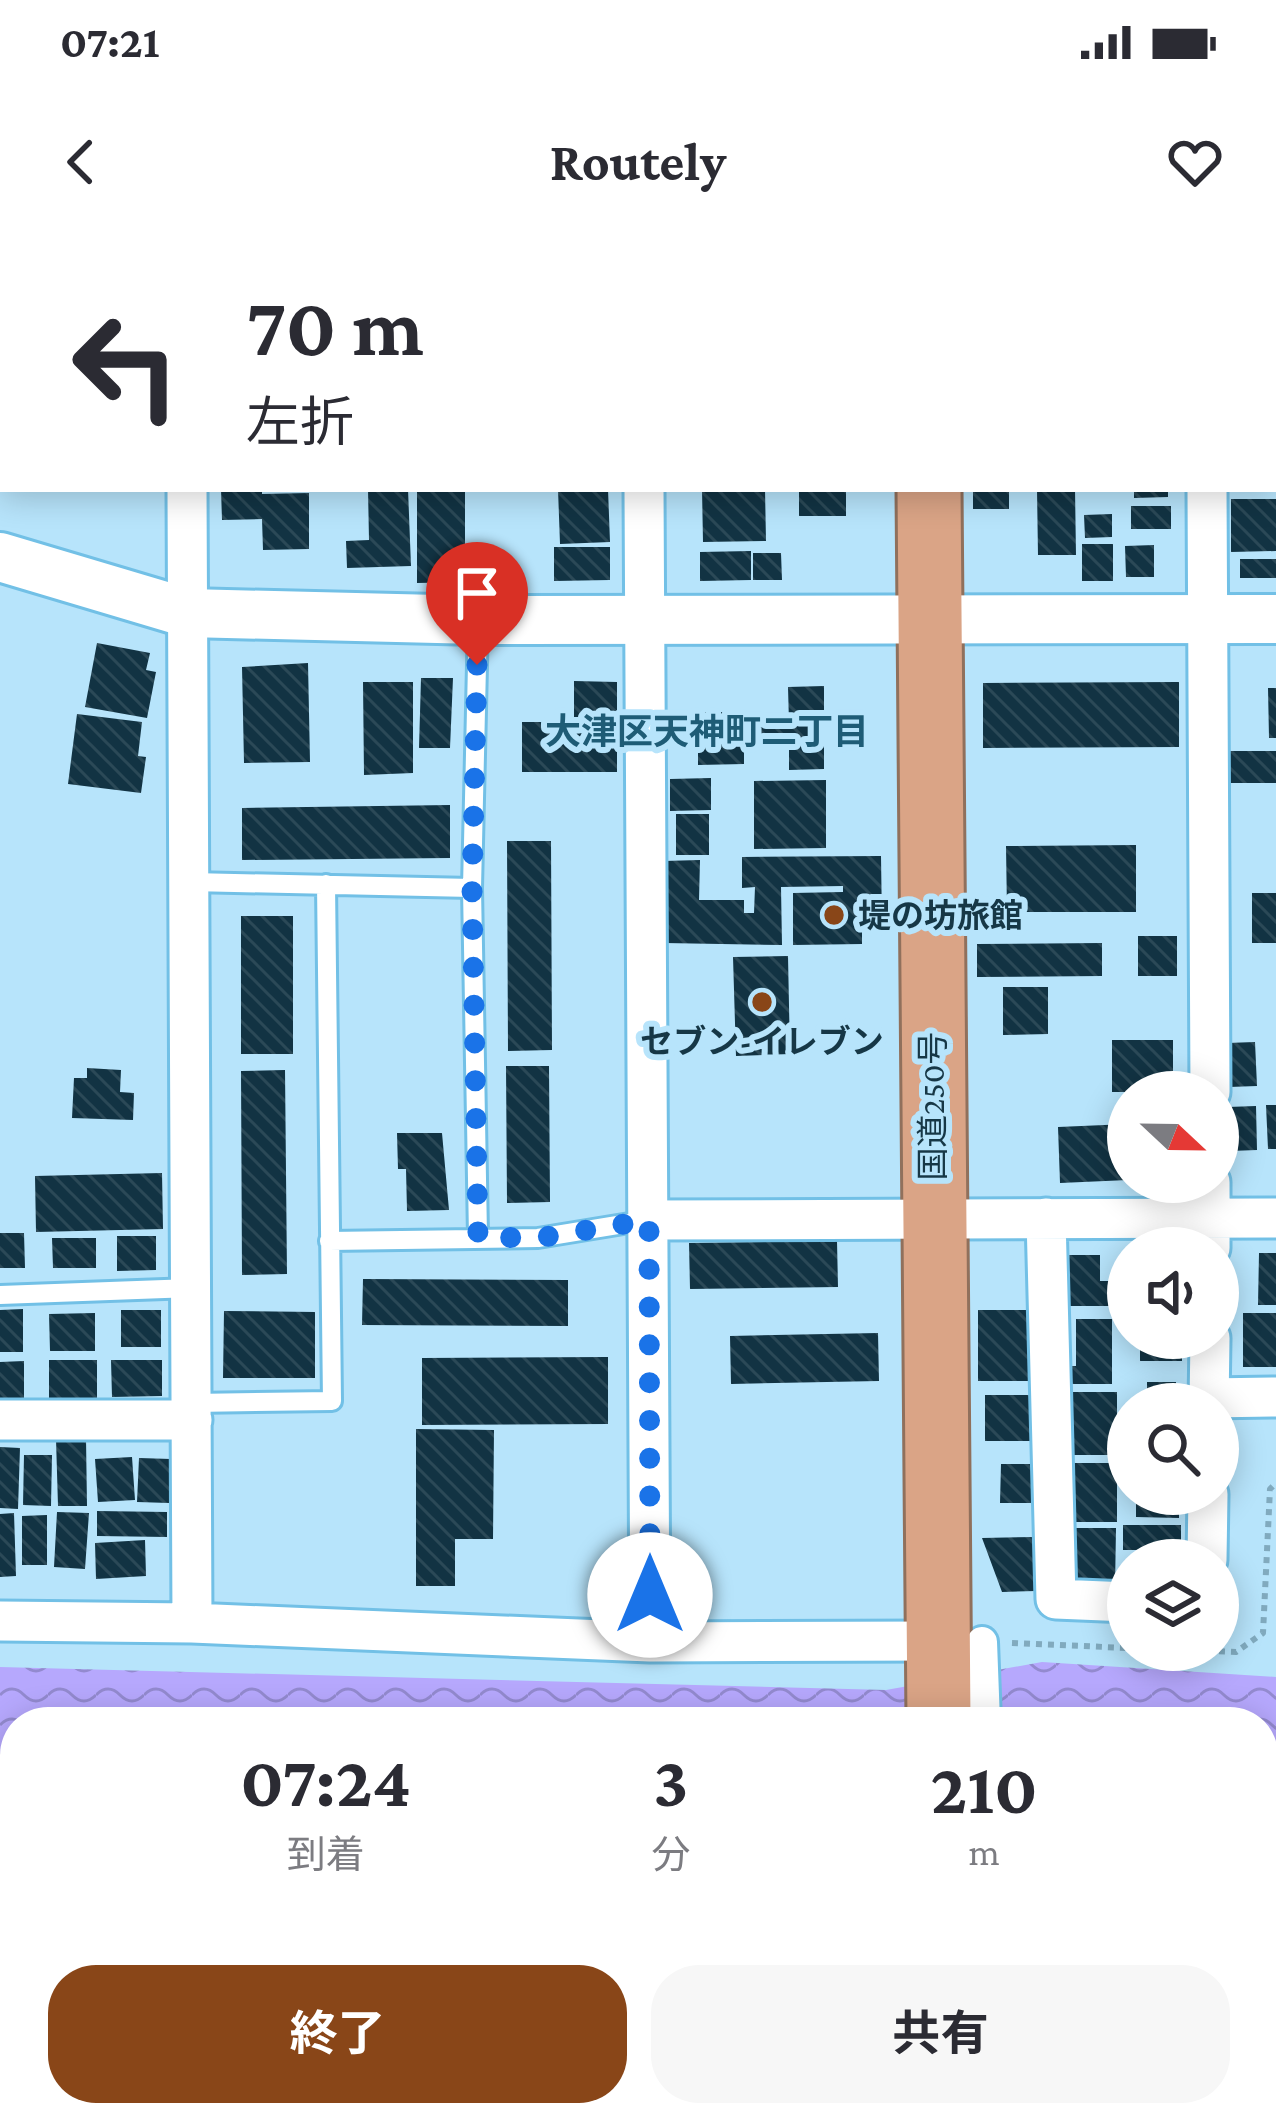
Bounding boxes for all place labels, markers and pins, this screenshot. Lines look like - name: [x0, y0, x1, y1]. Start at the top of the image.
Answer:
- pin: [426, 542, 528, 665]
- place label: 堤の坊旅館: [858, 897, 1023, 934]
- marker: 堤の坊旅館: [821, 902, 847, 928]
- marker: セブン-イレブン: [749, 989, 775, 1015]
- place label: セブン-イレブン: [640, 1023, 884, 1060]

